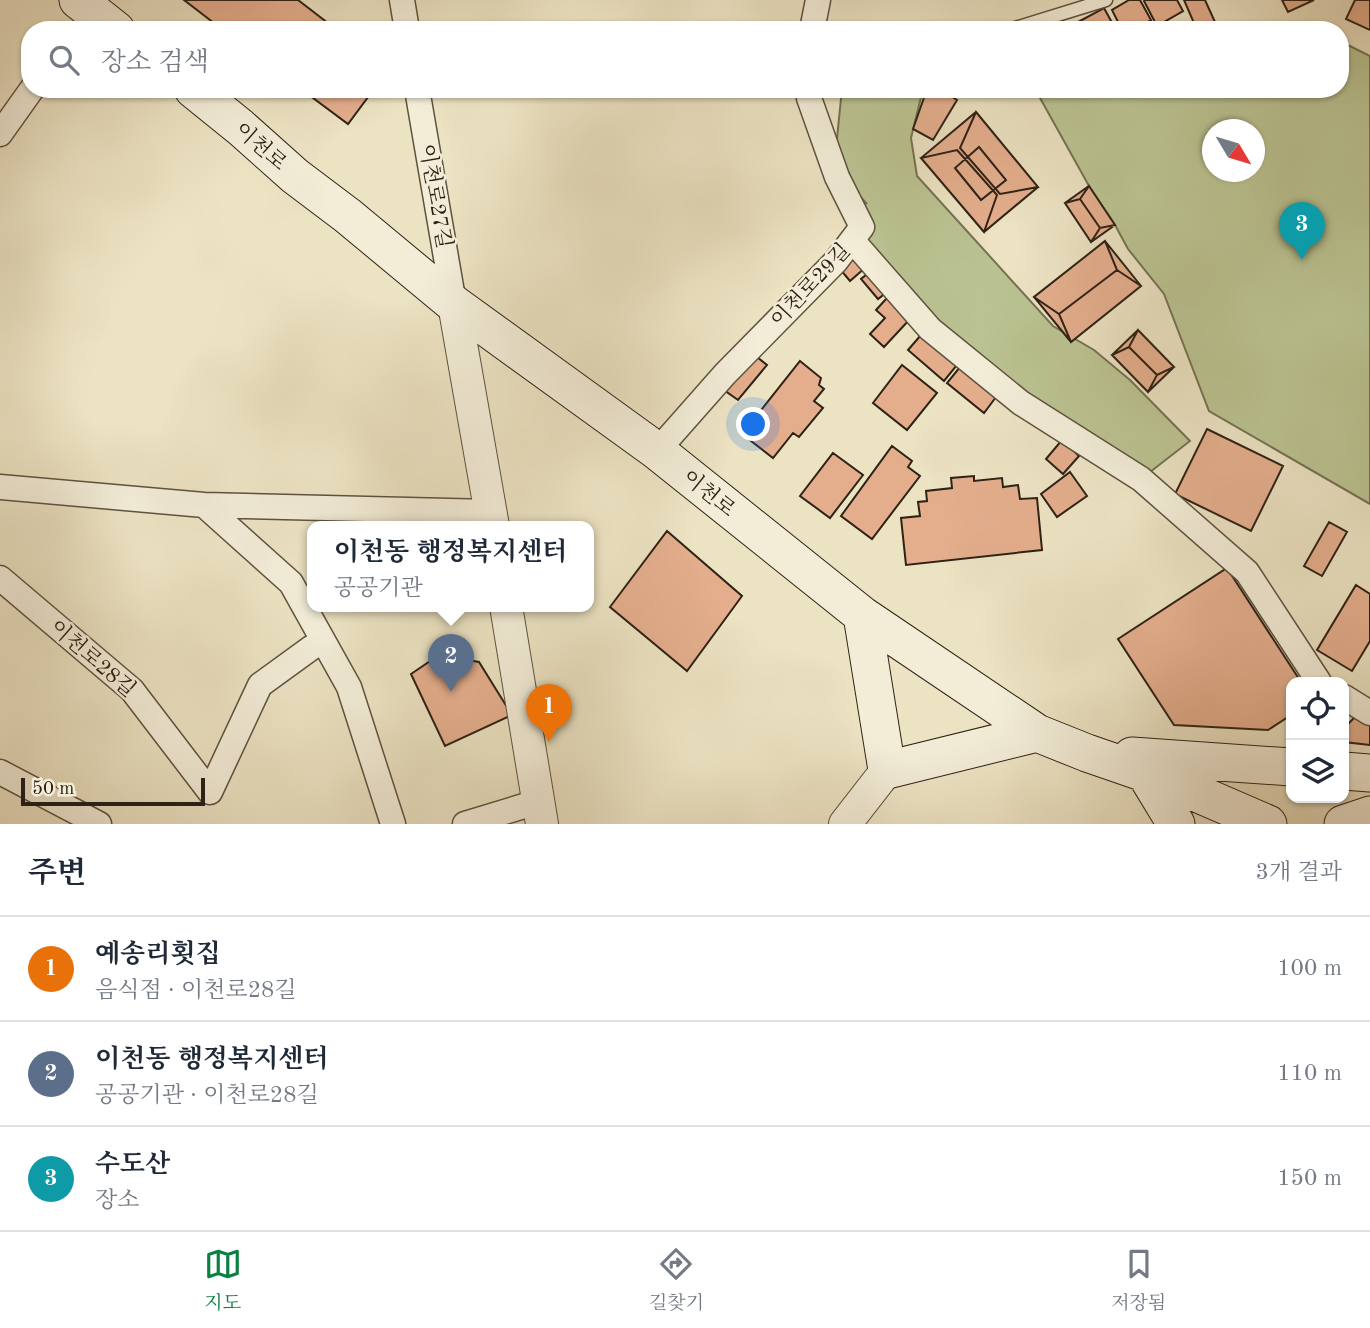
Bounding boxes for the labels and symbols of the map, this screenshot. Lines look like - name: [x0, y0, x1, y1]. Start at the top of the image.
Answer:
- street label: 이천로: [230, 118, 291, 175]
- north arrow: [1202, 119, 1265, 182]
- street label: 이천로27길: [415, 142, 456, 250]
- pin: 3: [1279, 202, 1325, 260]
- street label: 이천로29길: [766, 239, 855, 332]
- your location: [736, 407, 770, 441]
- street label: 이천로: [678, 465, 740, 521]
- street label: 이천로28길: [45, 615, 140, 702]
- pin: 2: [428, 634, 474, 692]
- pin: 1: [526, 684, 572, 742]
- scale bar: [21, 775, 205, 807]

